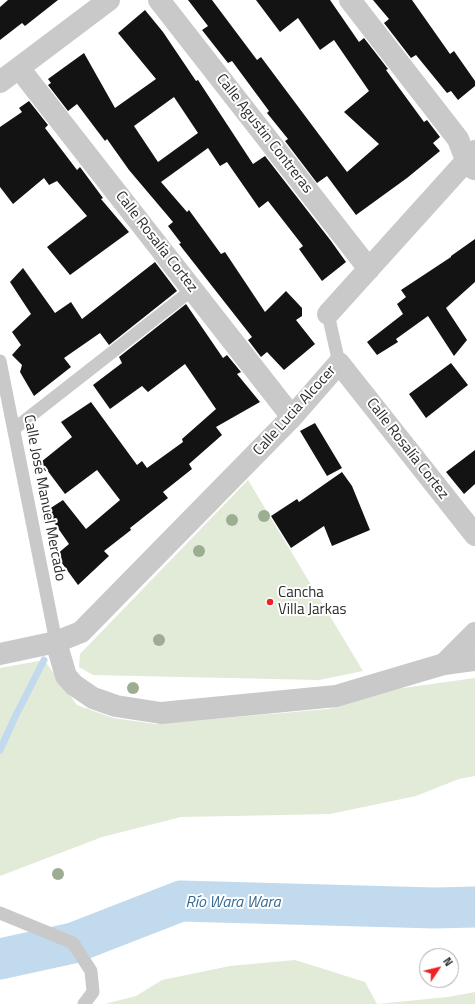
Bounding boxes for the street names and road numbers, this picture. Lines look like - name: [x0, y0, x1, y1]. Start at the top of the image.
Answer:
- street label: Calle Agustin Contreras: [212, 71, 316, 197]
- street label: Calle Rosalía Cortez: [111, 188, 201, 296]
- street label: Calle Lucia Alcocer: [250, 362, 340, 460]
- street label: Calle Rosalía Cortez: [362, 395, 452, 503]
- street label: Calle José Manuel Mercado: [19, 413, 69, 583]

